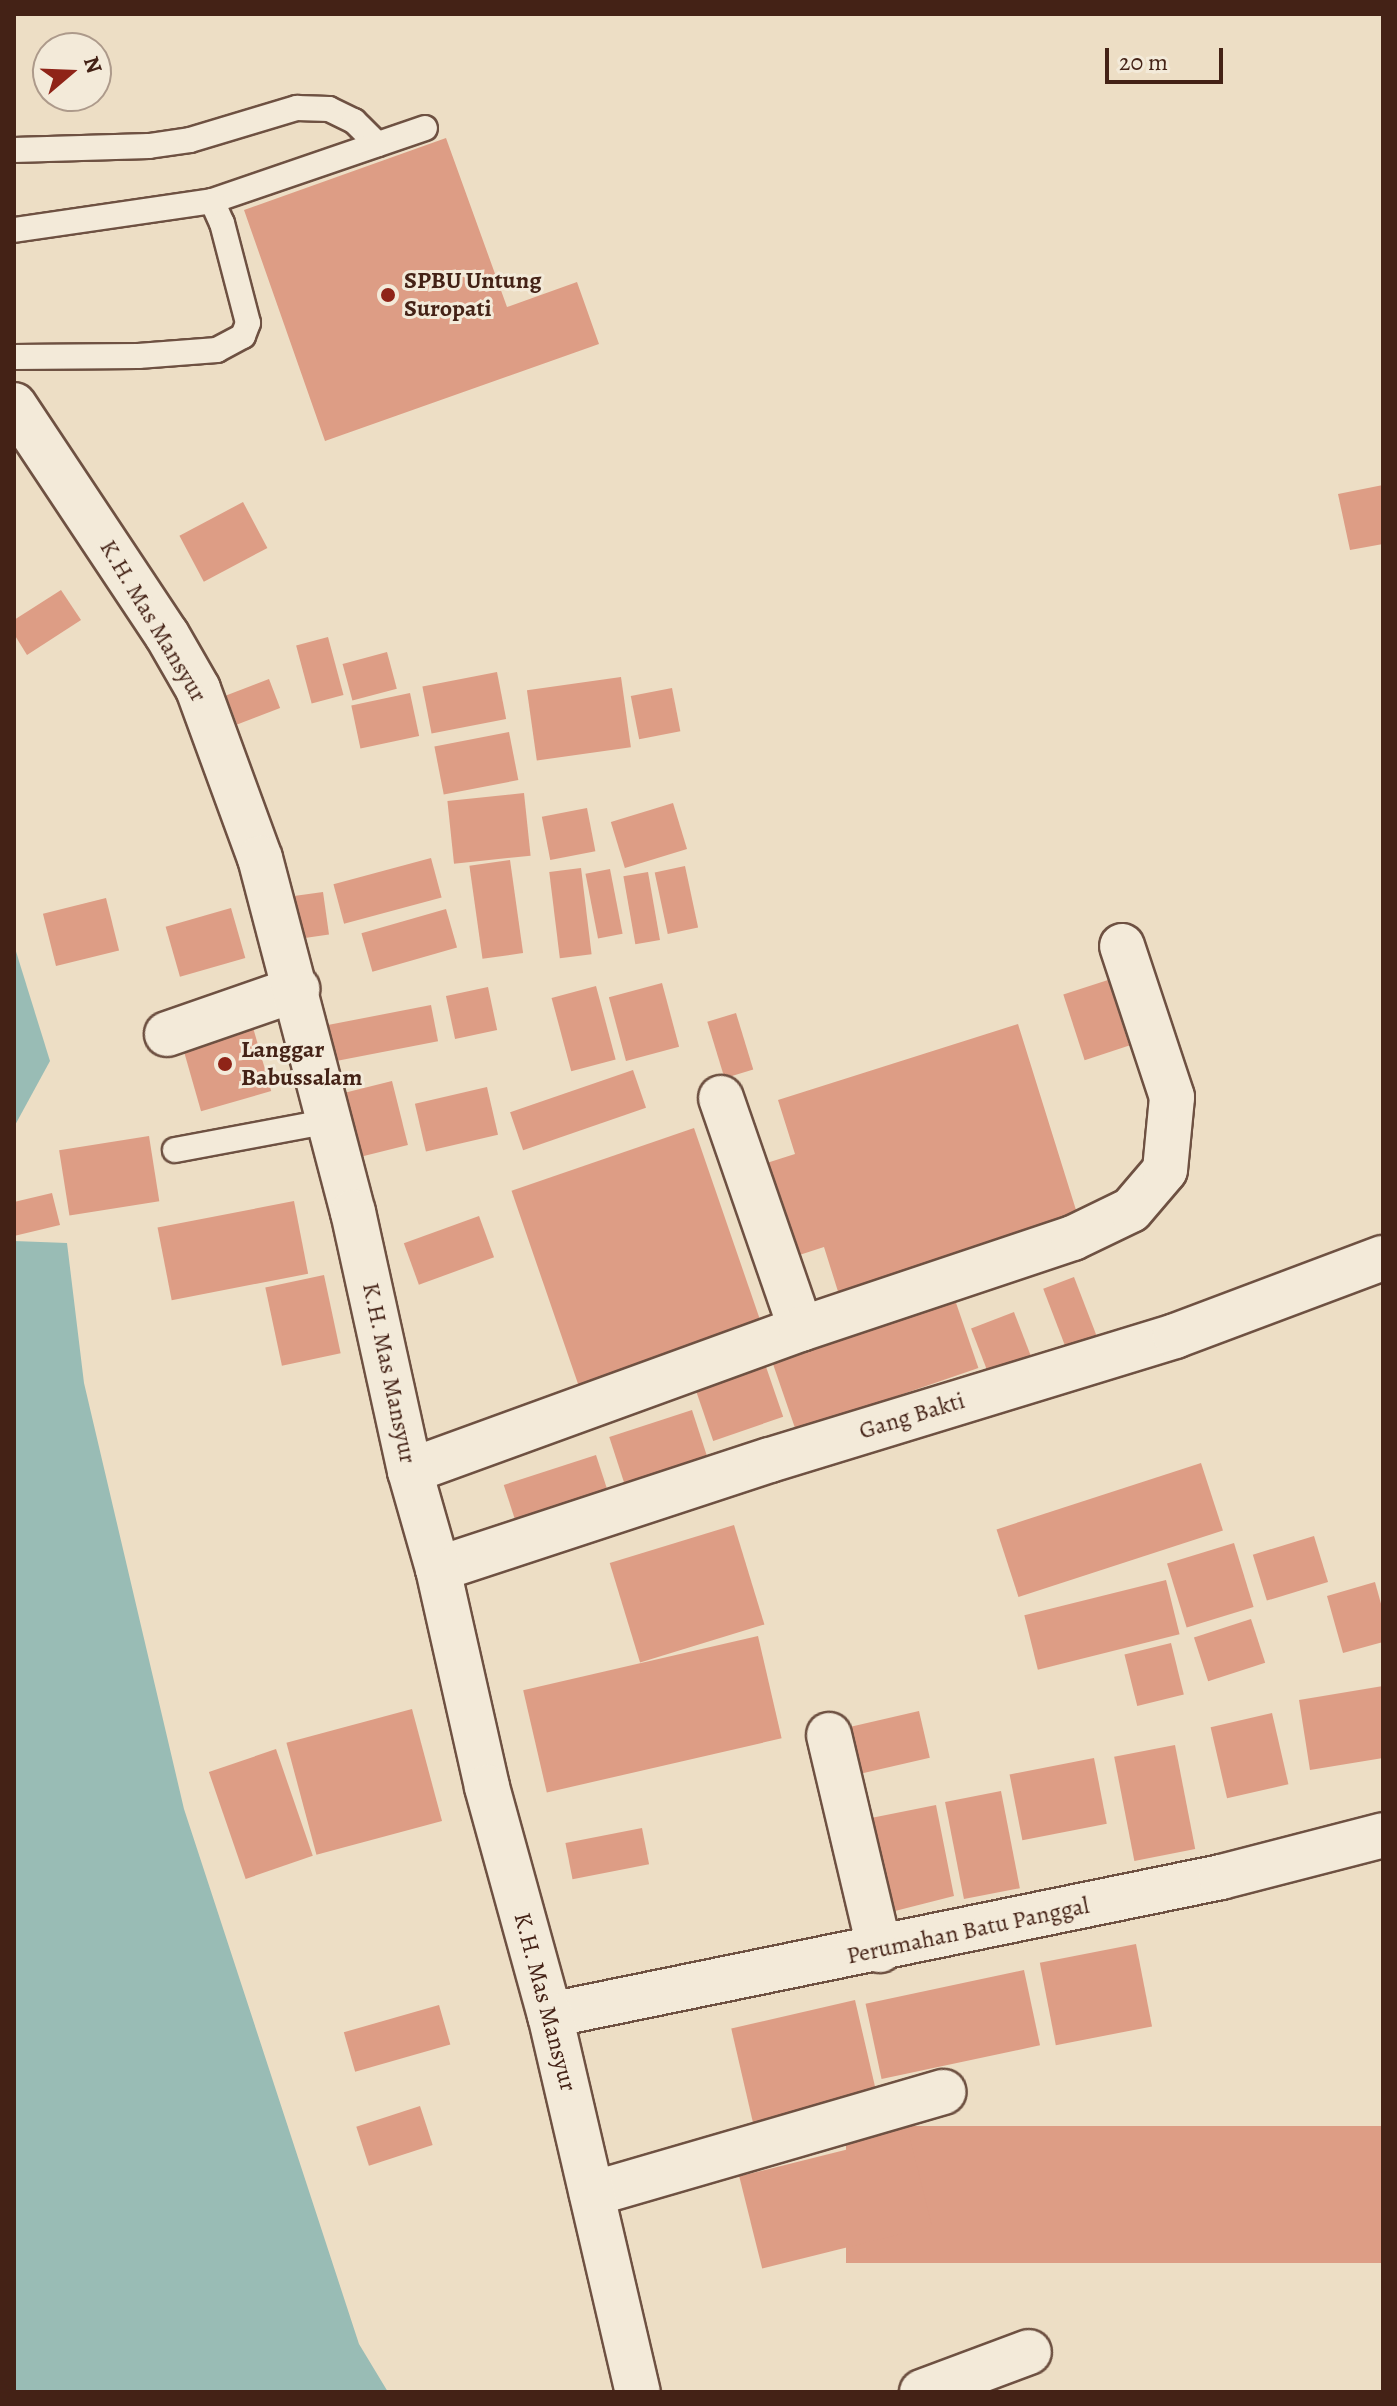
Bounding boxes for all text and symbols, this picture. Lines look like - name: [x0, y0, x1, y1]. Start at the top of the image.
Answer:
- north arrow: [32, 32, 112, 112]
- scale bar: [1109, 32, 1227, 82]
- text: 20 m: [1119, 46, 1168, 78]
- text: N: [76, 52, 110, 77]
- place label: SPBU Untung Suropati: [404, 267, 541, 323]
- marker: SPBU Untung Suropati: [379, 286, 397, 304]
- street label: K.H. Mas Mansyur: [93, 535, 213, 707]
- place label: Langgar Babussalam: [241, 1036, 362, 1092]
- marker: Langgar Babussalam: [216, 1055, 234, 1073]
- street label: K.H. Mas Mansyur: [356, 1280, 422, 1466]
- street label: Gang Bakti: [856, 1386, 968, 1446]
- street label: Perumahan Batu Panggal: [844, 1891, 1092, 1971]
- street label: K.H. Mas Mansyur: [507, 1909, 583, 2095]

